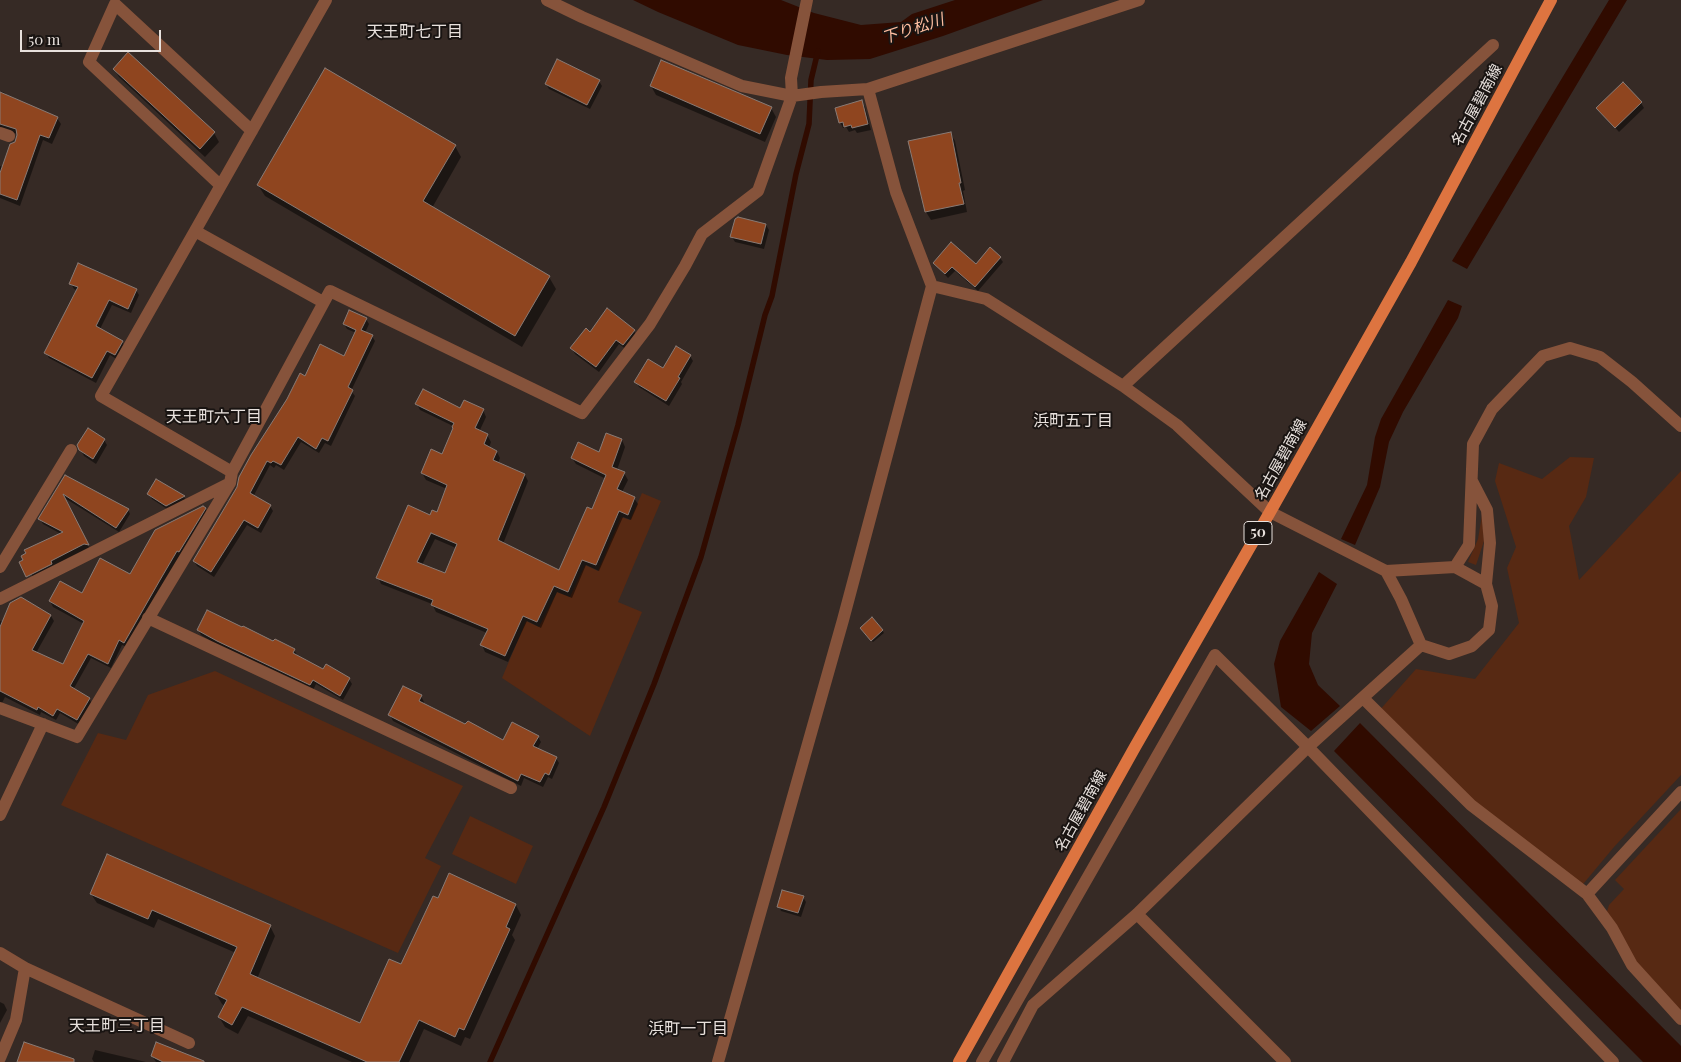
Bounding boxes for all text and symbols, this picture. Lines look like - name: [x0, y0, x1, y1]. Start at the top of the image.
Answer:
- water label: 下り松川: [880, 10, 946, 48]
- scale bar: [22, 20, 164, 52]
- district label: 天王町七丁目: [367, 22, 463, 42]
- text: 50 m: [28, 29, 60, 49]
- street label: 名古屋碧南線: [1448, 61, 1506, 149]
- district label: 天王町六丁目: [166, 407, 262, 427]
- district label: 浜町五丁目: [1033, 411, 1113, 431]
- street label: 名古屋碧南線: [1251, 416, 1311, 504]
- road number: 50: [1244, 522, 1272, 544]
- street label: 名古屋碧南線: [1051, 767, 1111, 855]
- district label: 天王町三丁目: [69, 1016, 165, 1036]
- district label: 浜町一丁目: [648, 1019, 728, 1039]

